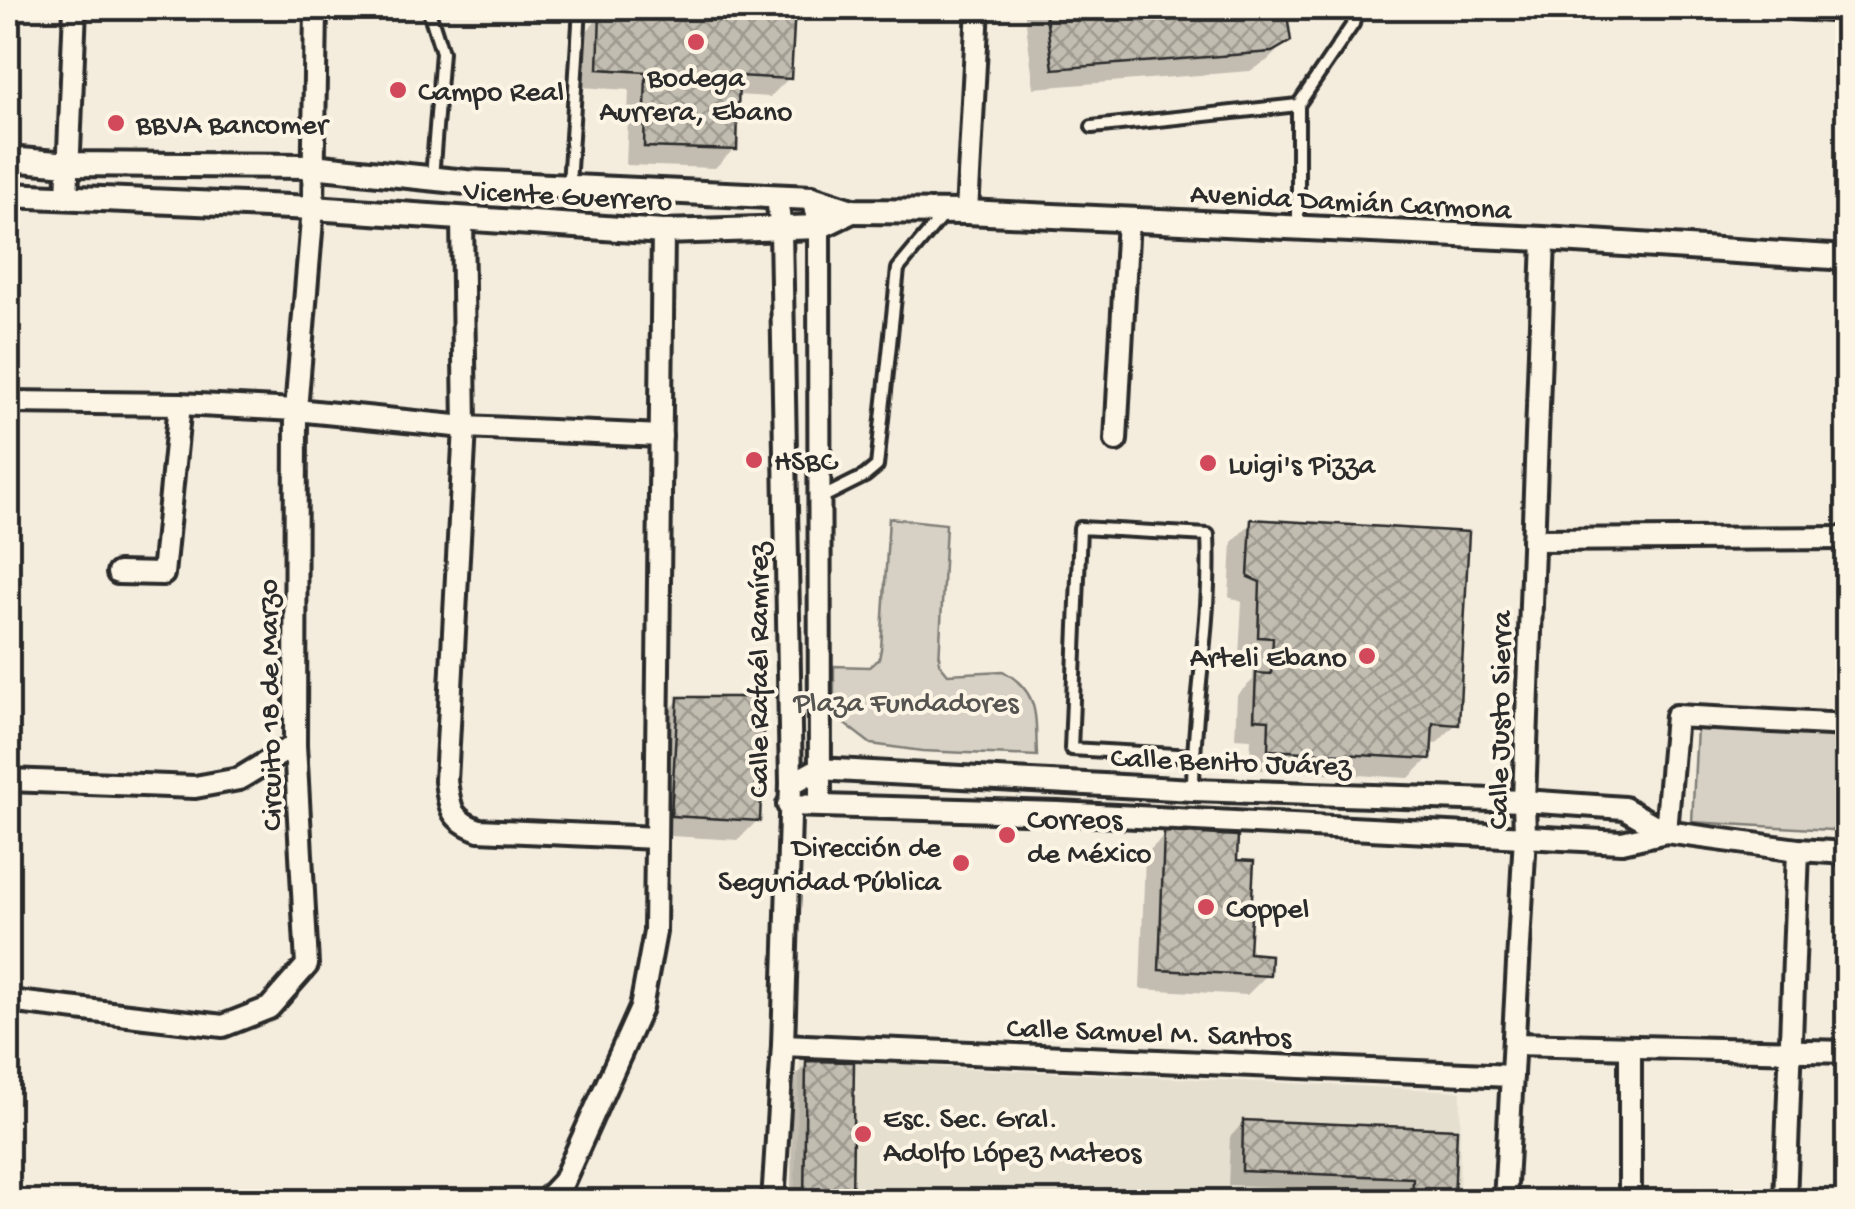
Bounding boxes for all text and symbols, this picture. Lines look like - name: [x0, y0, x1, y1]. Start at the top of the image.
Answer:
- marker: Bodega Aurrera, Ebano: [685, 31, 707, 53]
- place label: Bodega Aurrera, Ebano: [599, 63, 793, 132]
- place label: Campo Real: [418, 77, 564, 112]
- marker: Campo Real: [387, 79, 409, 101]
- place label: BBVA Bancomer: [135, 110, 330, 145]
- marker: BBVA Bancomer: [105, 112, 127, 134]
- street label: Vicente Guerrero: [461, 175, 673, 221]
- street label: Avenida Damián Carmona: [1189, 179, 1514, 230]
- place label: HSBC: [774, 447, 838, 482]
- marker: HSBC: [743, 449, 765, 471]
- place label: Luigi's Pizza: [1228, 450, 1376, 485]
- marker: Luigi's Pizza: [1197, 452, 1219, 474]
- street label: Calle Rafaél Ramírez: [744, 541, 779, 798]
- street label: Circuito 18 de Marzo: [253, 579, 292, 831]
- street label: Calle Justo Sierra: [1483, 609, 1522, 830]
- place label: Arteli Ebano: [1190, 643, 1347, 678]
- marker: Arteli Ebano: [1356, 645, 1378, 667]
- park label: Plaza Fundadores: [792, 688, 1019, 723]
- street label: Calle Benito Juárez: [1110, 743, 1353, 786]
- place label: Correos de México: [1027, 805, 1152, 874]
- marker: Correos de México: [996, 824, 1018, 846]
- place label: Dirección de Seguridad Pública: [718, 833, 942, 902]
- marker: Dirección de Seguridad Pública: [950, 852, 972, 874]
- place label: Coppel: [1226, 894, 1309, 929]
- marker: Coppel: [1195, 896, 1217, 918]
- street label: Calle Samuel M. Santos: [1006, 1013, 1293, 1058]
- place label: Esc. Sec. Gral. Adolfo López Mateos: [883, 1104, 1142, 1173]
- marker: Esc. Sec. Gral. Adolfo López Mateos: [852, 1123, 874, 1145]

